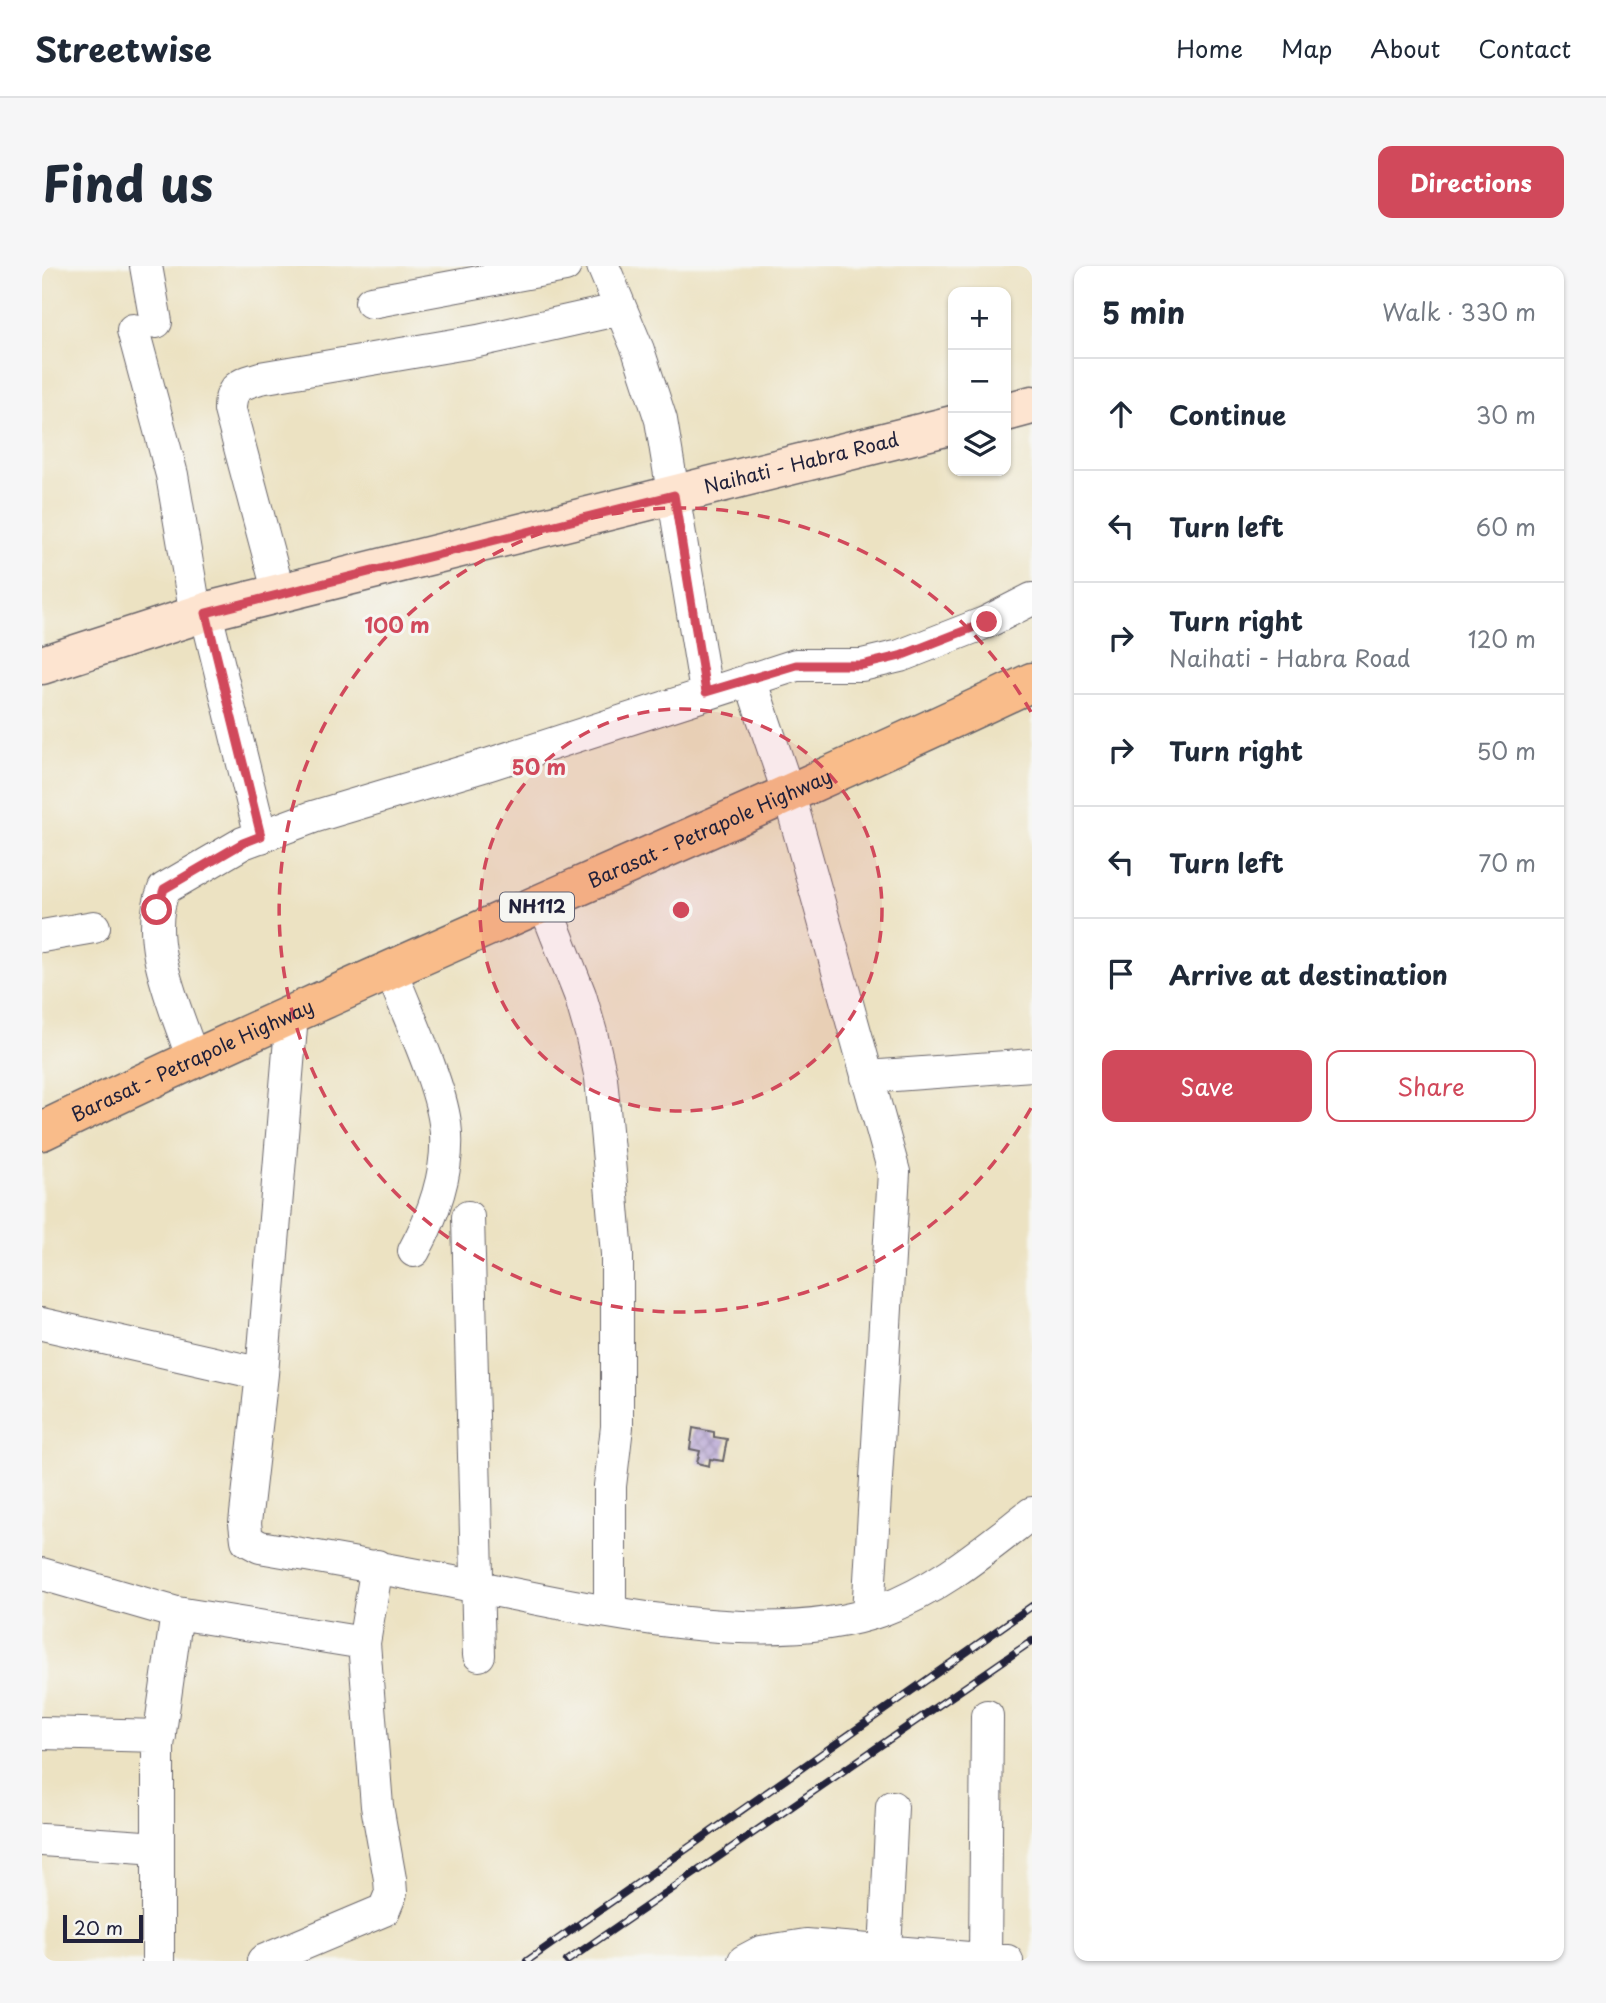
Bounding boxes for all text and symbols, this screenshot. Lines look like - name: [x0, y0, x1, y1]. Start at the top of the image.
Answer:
- text: Streetwise: [35, 23, 212, 73]
- text: Home: [1176, 30, 1243, 66]
- text: Map: [1281, 30, 1332, 66]
- text: About: [1370, 30, 1440, 66]
- text: Contact: [1478, 30, 1571, 66]
- text: Find us: [42, 145, 213, 219]
- button: Directions: [1378, 146, 1564, 218]
- map controls: [948, 287, 1011, 476]
- button: +: [948, 287, 1011, 350]
- text: 5 min: [1102, 289, 1185, 334]
- text: Walk · 330 m: [1382, 294, 1536, 329]
- button: −: [948, 350, 1011, 413]
- icon: ahead: [1102, 395, 1140, 433]
- text: Continue: [1169, 395, 1286, 434]
- text: 30 m: [1475, 397, 1536, 432]
- button: layers: [948, 413, 1011, 476]
- street label: Naihati - Habra Road: [701, 424, 901, 500]
- icon: left: [1102, 507, 1140, 545]
- text: Turn left: [1169, 507, 1284, 546]
- text: 60 m: [1476, 509, 1536, 544]
- text: Turn right: [1169, 601, 1303, 640]
- route end: [971, 606, 1002, 637]
- text: 100 m: [364, 608, 430, 640]
- icon: right: [1102, 619, 1140, 657]
- text: 120 m: [1468, 621, 1536, 656]
- text: Naihati - Habra Road: [1169, 640, 1411, 675]
- icon: right: [1102, 731, 1140, 769]
- text: Turn right: [1169, 731, 1303, 770]
- text: 50 m: [1476, 733, 1536, 768]
- text: 50 m: [512, 750, 566, 782]
- street label: Barasat - Petrapole Highway: [583, 761, 836, 894]
- icon: left: [1102, 843, 1140, 881]
- text: Turn left: [1169, 843, 1284, 882]
- text: 70 m: [1478, 845, 1536, 880]
- road number: NH112: [500, 892, 574, 922]
- route start: [141, 894, 172, 925]
- centre of rings: [669, 898, 693, 922]
- icon: arrive: [1102, 955, 1140, 993]
- text: Arrive at destination: [1169, 955, 1448, 994]
- street label: Barasat - Petrapole Highway: [66, 991, 318, 1128]
- button: Save: [1102, 1050, 1312, 1122]
- button: Share: [1326, 1050, 1536, 1122]
- scale bar: [63, 1912, 144, 1944]
- text: 20 m: [74, 1913, 123, 1941]

